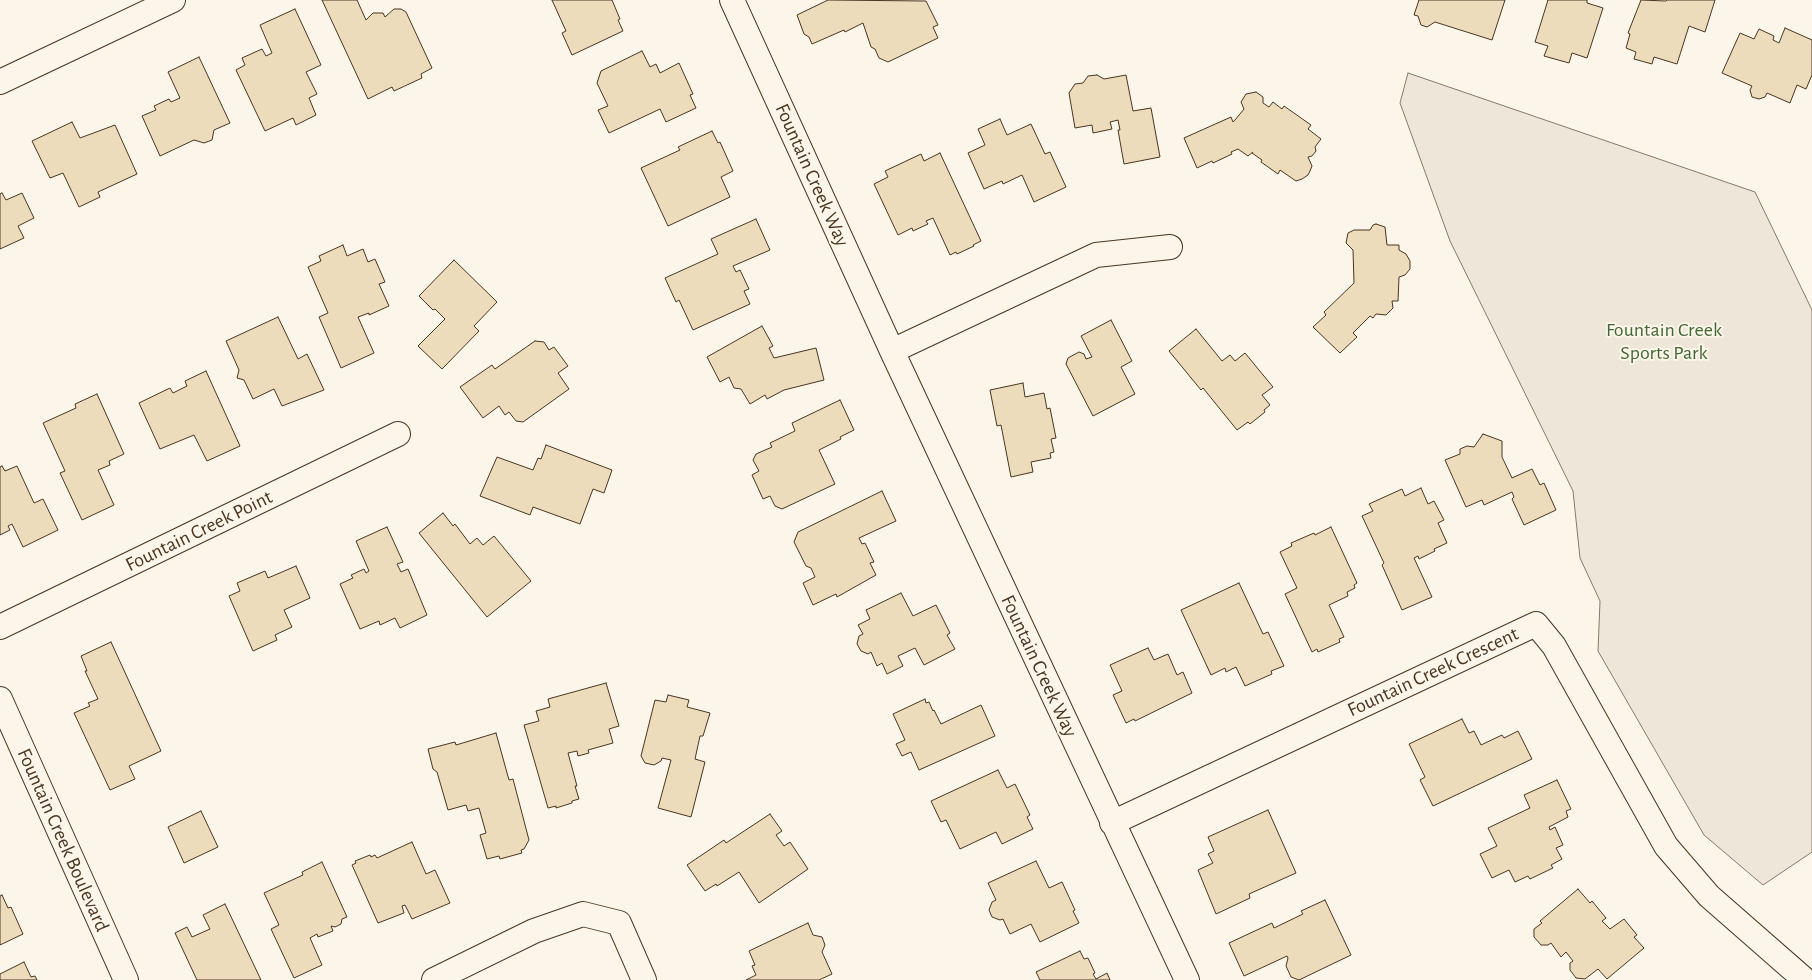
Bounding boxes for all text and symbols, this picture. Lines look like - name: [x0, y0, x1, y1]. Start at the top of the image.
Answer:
- street label: Fountain Creek Way: [770, 100, 854, 250]
- park label: Fountain Creek Sports Park: [1606, 318, 1722, 365]
- street label: Fountain Creek Point: [122, 485, 276, 577]
- street label: Fountain Creek Way: [996, 591, 1082, 741]
- street label: Fountain Creek Crescent: [1344, 622, 1522, 722]
- street label: Fountain Creek Boulevard: [12, 745, 114, 935]

